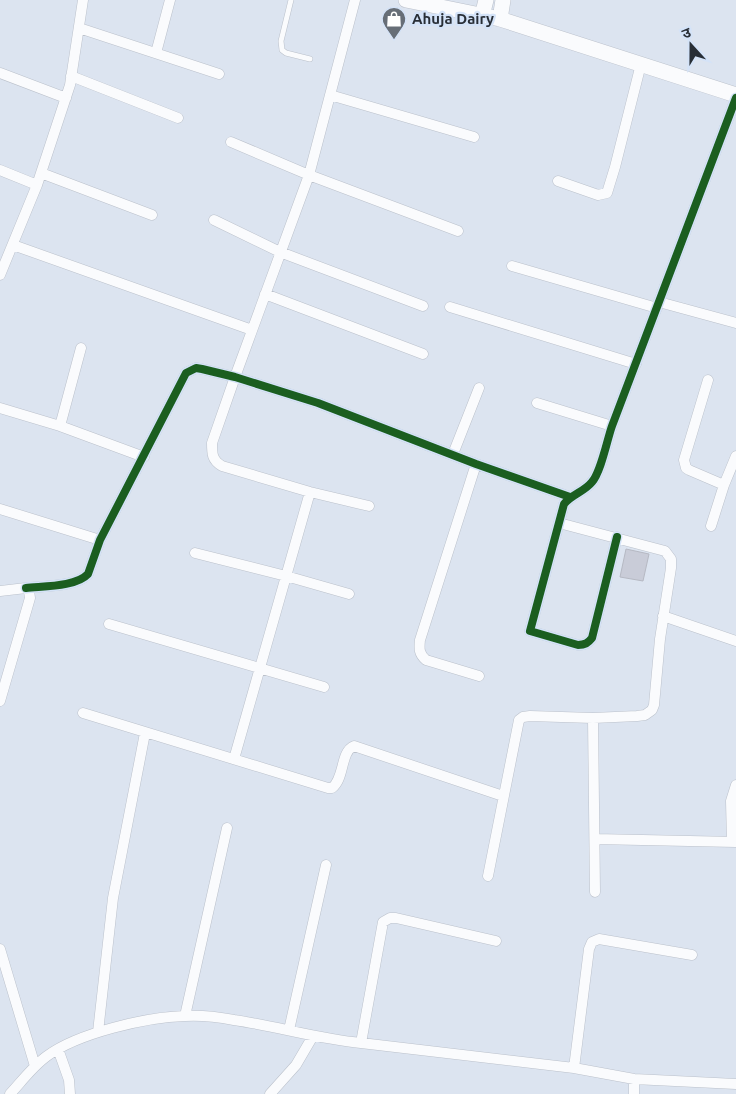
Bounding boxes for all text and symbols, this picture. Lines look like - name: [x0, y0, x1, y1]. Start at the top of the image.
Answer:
- shop icon: Ahuja Dairy: [381, 6, 407, 40]
- place label: Ahuja Dairy: [412, 10, 494, 27]
- north arrow: [666, 20, 716, 70]
- text: उ: [680, 24, 694, 42]

